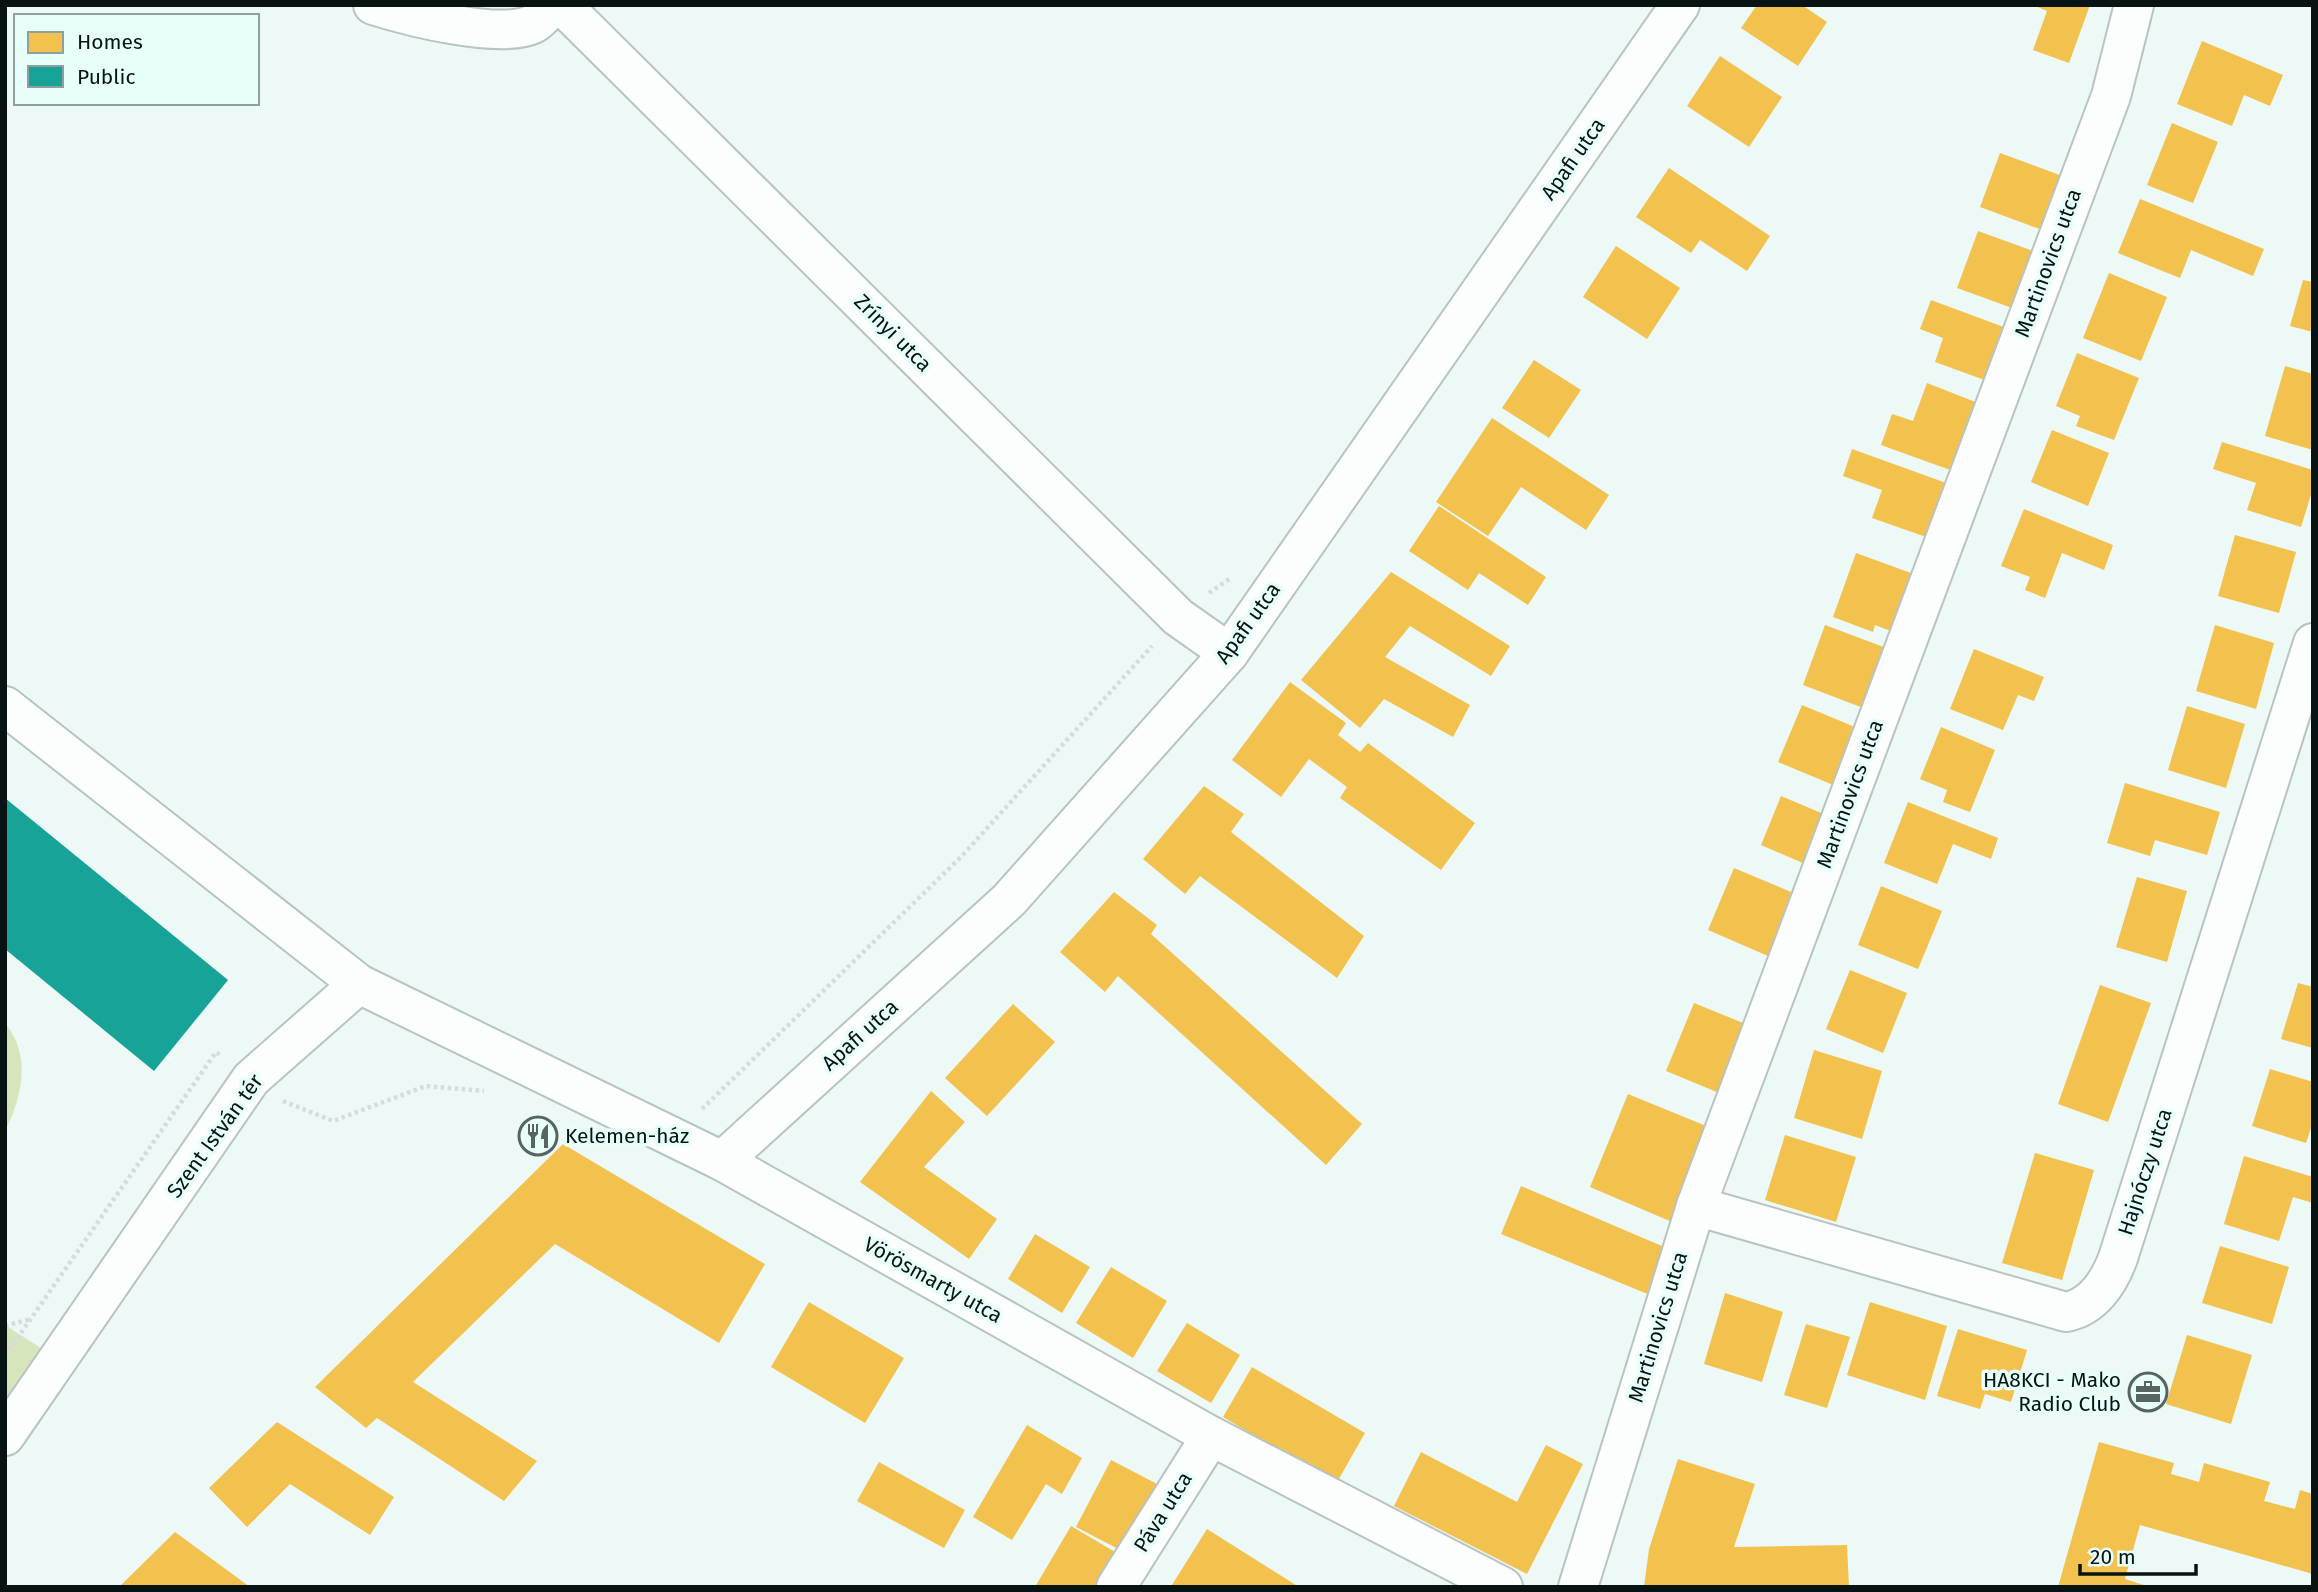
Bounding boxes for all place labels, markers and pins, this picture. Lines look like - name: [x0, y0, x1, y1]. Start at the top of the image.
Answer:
- restaurant icon: Kelemen-ház: [517, 1115, 559, 1157]
- place label: Kelemen-ház: [565, 1123, 689, 1149]
- place label: HA8KCI - Mako Radio Club: [1983, 1367, 2121, 1417]
- office icon: HA8KCI - Mako Radio Club: [2127, 1371, 2169, 1413]

